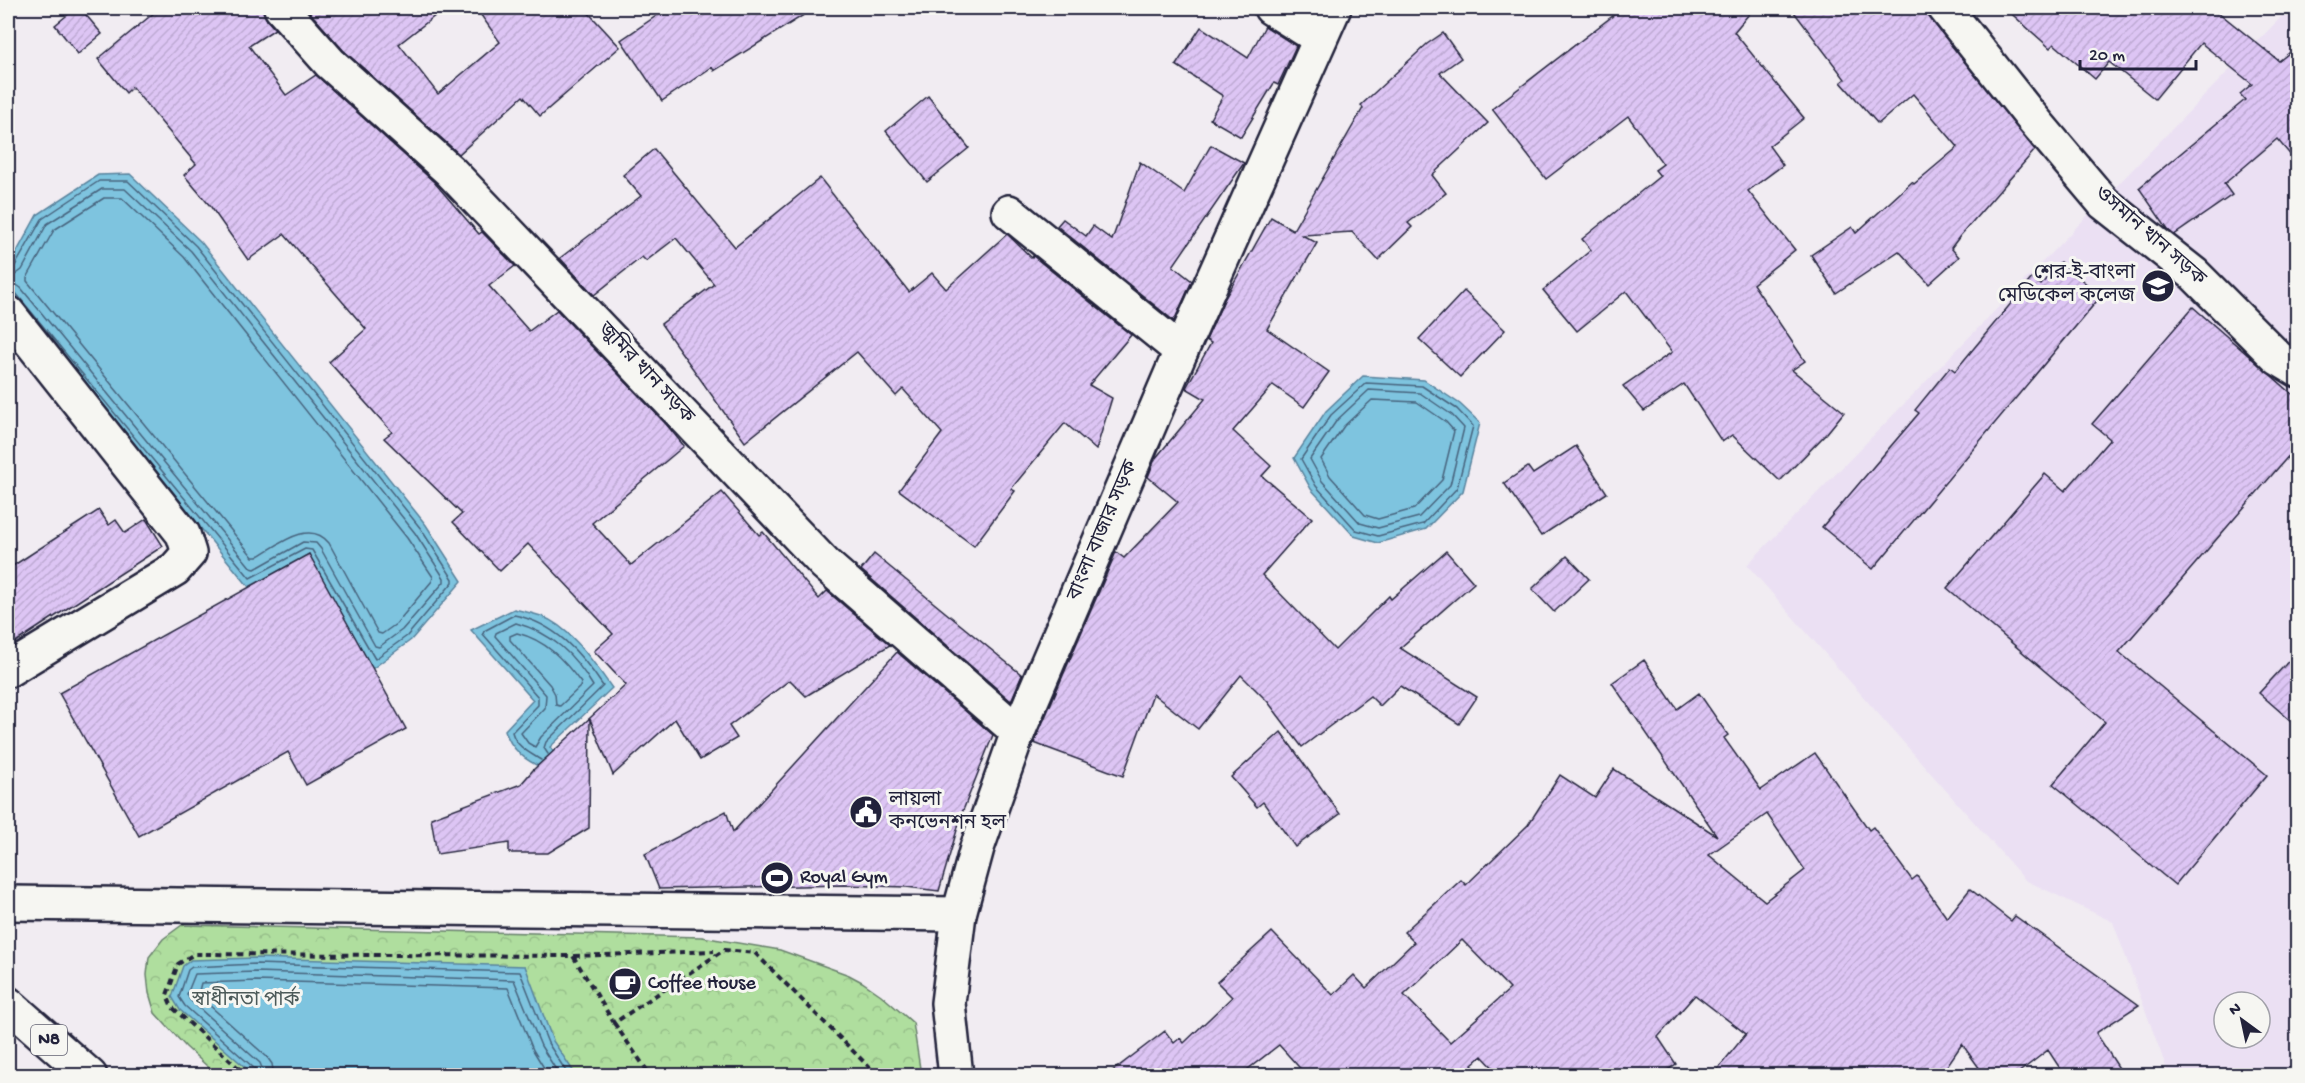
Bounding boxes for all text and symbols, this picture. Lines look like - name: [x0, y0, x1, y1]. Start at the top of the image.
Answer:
- scale bar: [2080, 33, 2196, 71]
- text: 20 m: [2089, 46, 2125, 67]
- street label: ওসমান খান সড়ক: [2089, 182, 2210, 292]
- place label: শের-ই-বাংলা মেডিকেল কলেজ: [1998, 259, 2136, 309]
- school or university icon: শের-ই-বাংলা মেডিকেল কলেজ: [2140, 268, 2176, 304]
- street label: জুমির খান সড়ক: [592, 315, 701, 430]
- street label: বাংলা বাজার সড়ক: [1064, 457, 1144, 605]
- place label: লায়লা কনভেনশন হল: [888, 790, 1007, 836]
- public building icon: লায়লা কনভেনশন হল: [848, 794, 884, 830]
- sports icon: Royal Gym: [759, 860, 795, 896]
- place label: Royal Gym: [800, 867, 888, 890]
- cafe icon: Coffee House: [607, 966, 643, 1002]
- place label: Coffee House: [648, 973, 756, 996]
- park label: স্বাধীনতা পার্ক: [191, 985, 301, 1013]
- north arrow: [2212, 990, 2272, 1050]
- text: N: [2226, 999, 2246, 1021]
- road number: N8: [31, 1025, 67, 1055]

